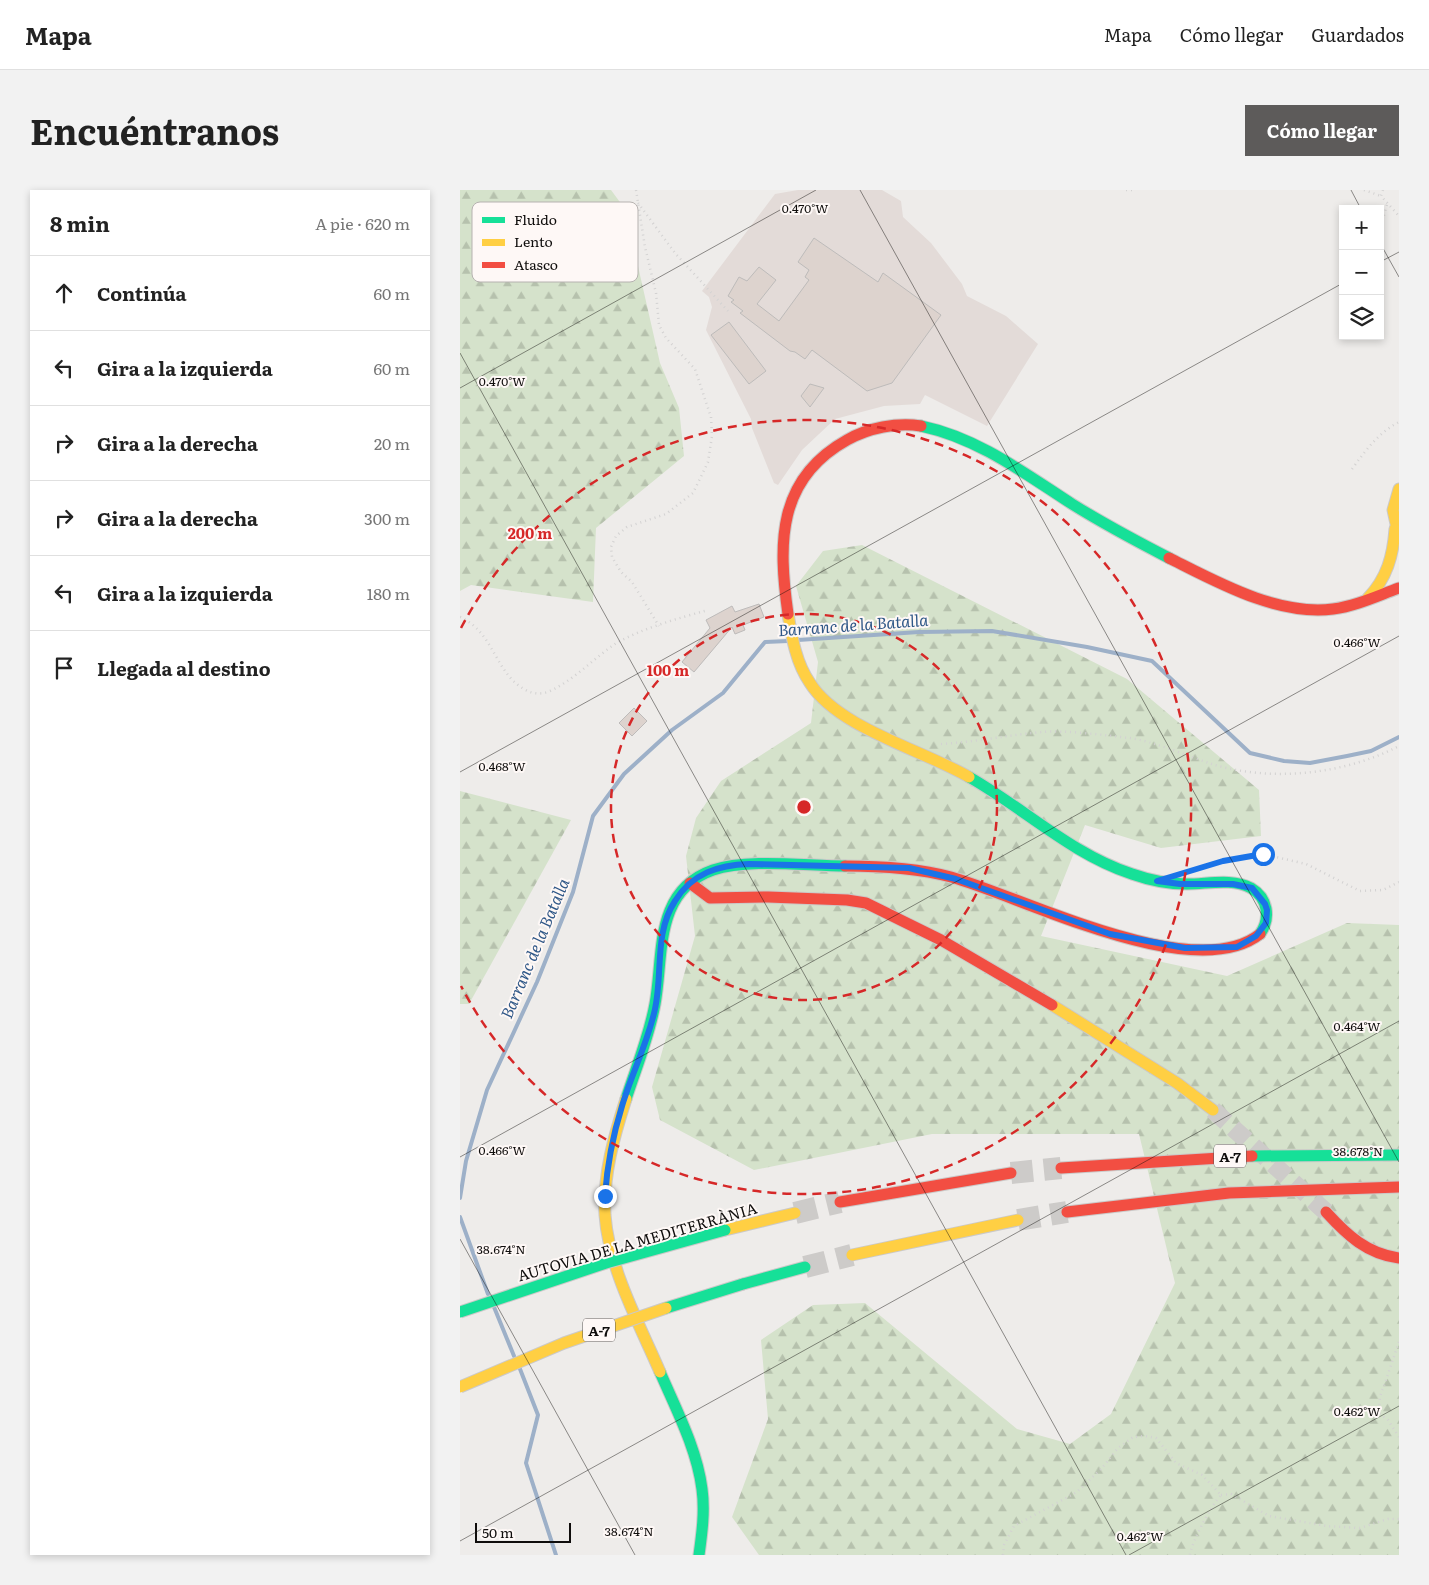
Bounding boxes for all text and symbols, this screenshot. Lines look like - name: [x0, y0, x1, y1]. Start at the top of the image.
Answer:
- text: Mapa: [25, 17, 92, 52]
- text: Mapa: [1104, 21, 1152, 48]
- text: Cómo llegar: [1180, 21, 1283, 48]
- text: Guardados: [1311, 21, 1404, 48]
- text: Encuéntranos: [30, 104, 279, 156]
- button: Cómo llegar: [1245, 105, 1399, 156]
- text: 0.470°W: [782, 199, 828, 217]
- legend: [472, 202, 638, 282]
- map controls: [1339, 205, 1384, 340]
- button: +: [1339, 205, 1384, 250]
- text: 8 min: [50, 207, 110, 238]
- text: Fluido: [514, 209, 557, 229]
- text: A pie · 620 m: [315, 211, 410, 235]
- text: Lento: [514, 231, 553, 251]
- button: −: [1339, 250, 1384, 295]
- text: Atasco: [514, 254, 558, 274]
- icon: ahead: [50, 279, 78, 307]
- text: Continúa: [97, 279, 187, 307]
- text: 60 m: [373, 281, 410, 305]
- button: layers: [1339, 295, 1384, 340]
- icon: left: [50, 354, 78, 382]
- text: Gira a la izquierda: [97, 354, 273, 382]
- text: 60 m: [373, 356, 410, 380]
- text: 0.470°W: [479, 372, 525, 390]
- icon: right: [50, 429, 78, 457]
- text: Gira a la derecha: [97, 429, 258, 457]
- text: 20 m: [374, 431, 410, 455]
- icon: right: [50, 504, 78, 532]
- text: Gira a la derecha: [97, 504, 258, 532]
- text: 300 m: [364, 506, 410, 530]
- text: 200 m: [508, 521, 552, 544]
- icon: left: [50, 579, 78, 607]
- text: Gira a la izquierda: [97, 579, 273, 607]
- text: 180 m: [367, 581, 410, 605]
- water label: Barranc de la Batalla: [777, 607, 930, 641]
- text: 0.466°W: [1333, 633, 1381, 651]
- icon: arrive: [50, 654, 78, 682]
- text: Llegada al destino: [97, 654, 271, 682]
- text: 100 m: [647, 658, 689, 681]
- text: 0.468°W: [478, 757, 526, 775]
- centre of rings: [795, 798, 813, 816]
- route start: [1252, 843, 1275, 866]
- water label: Barranc de la Batalla: [494, 873, 575, 1022]
- text: 0.464°W: [1334, 1017, 1380, 1035]
- text: 0.466°W: [478, 1141, 526, 1159]
- text: 38.678°N: [1333, 1142, 1383, 1160]
- road number: A-7: [1214, 1144, 1246, 1168]
- route end: [594, 1185, 617, 1208]
- street label: AUTOVIA DE LA MEDITERRÀNIA: [515, 1196, 759, 1286]
- text: 38.674°N: [476, 1240, 526, 1258]
- road number: A-7: [583, 1318, 615, 1342]
- text: 0.462°W: [1334, 1402, 1380, 1420]
- scale bar: [475, 1520, 571, 1543]
- text: 50 m: [482, 1522, 514, 1542]
- text: 38.674°N: [604, 1522, 654, 1540]
- text: 0.462°W: [1117, 1527, 1163, 1545]

